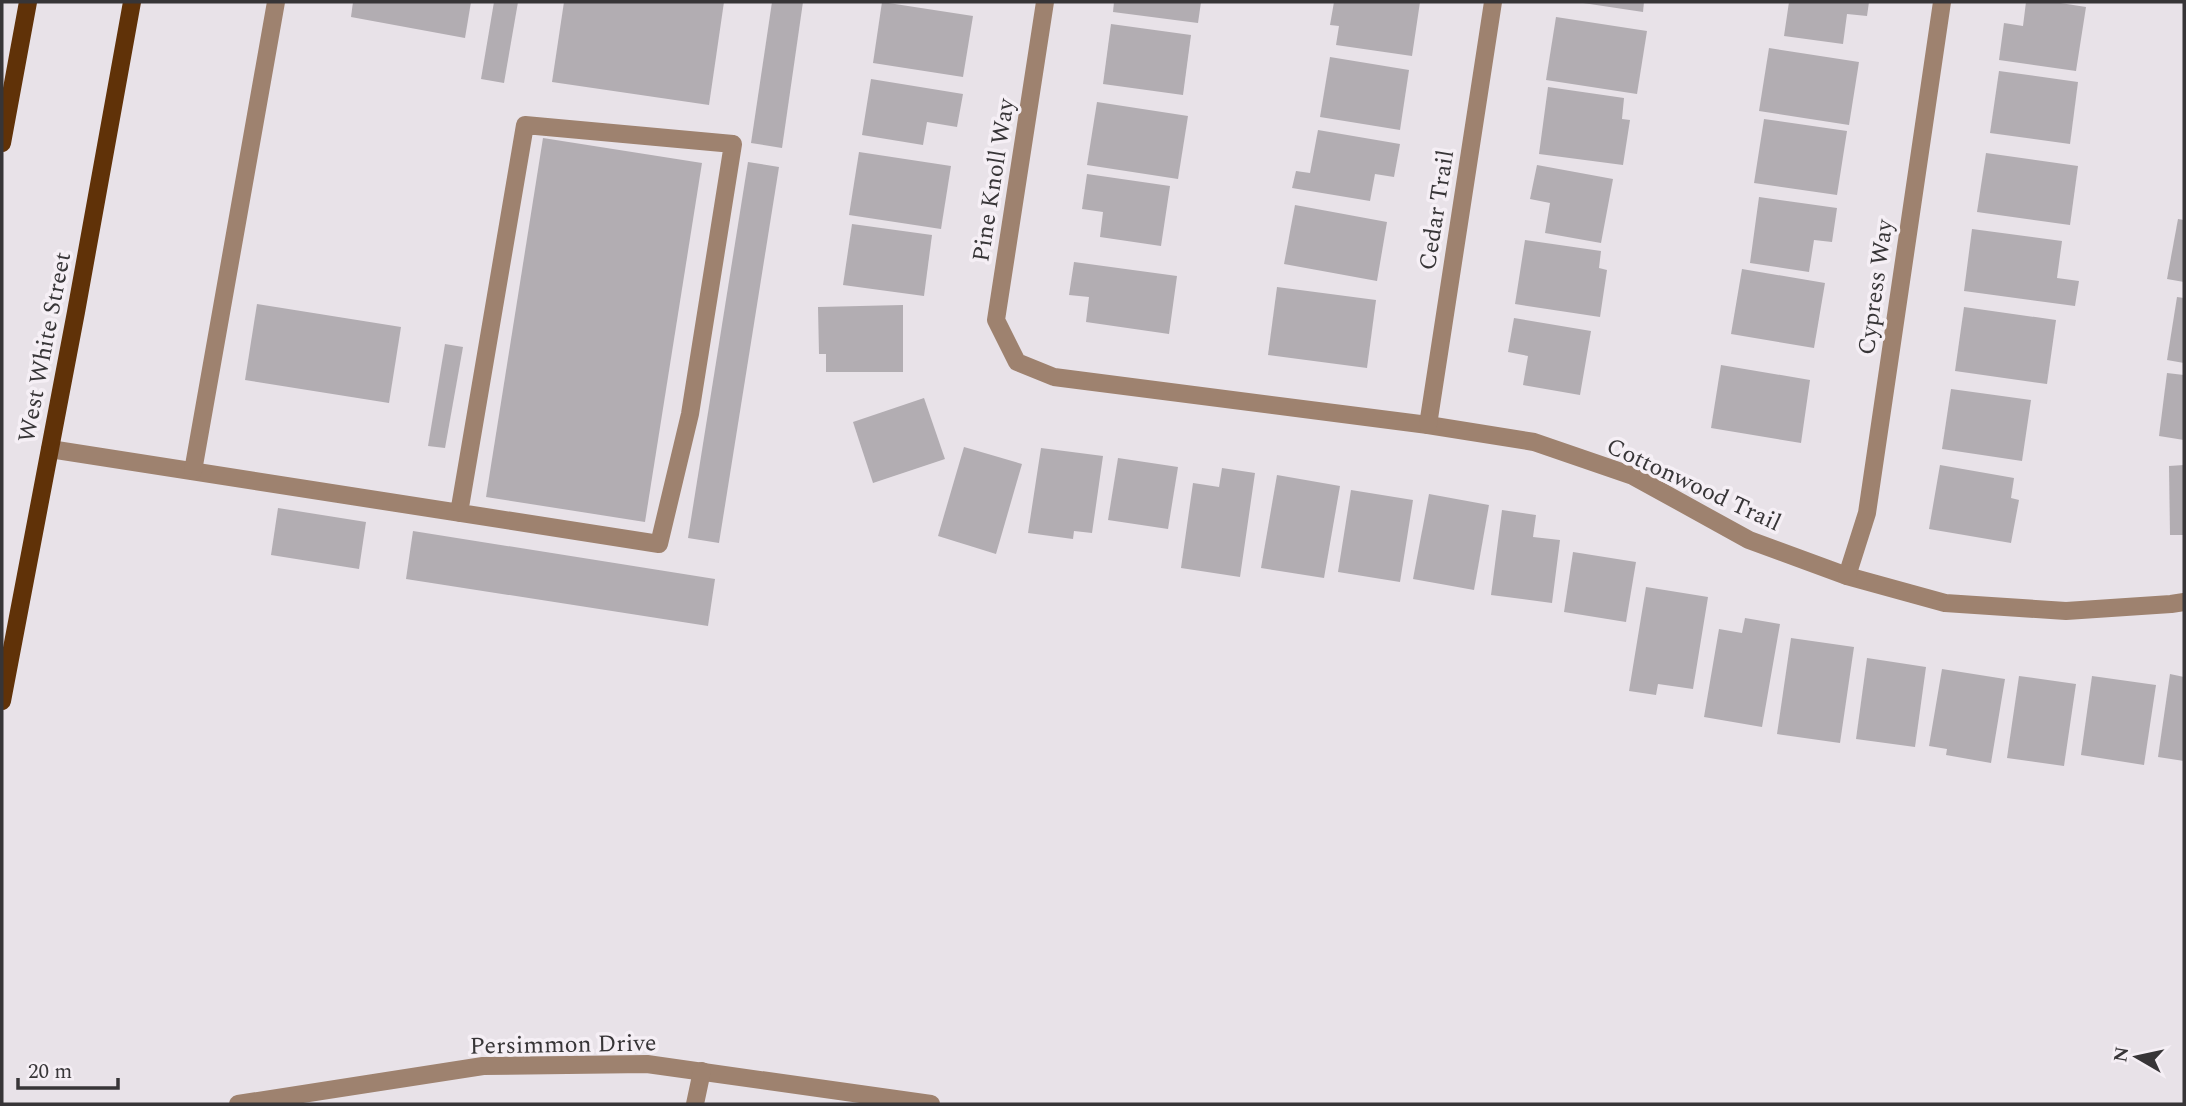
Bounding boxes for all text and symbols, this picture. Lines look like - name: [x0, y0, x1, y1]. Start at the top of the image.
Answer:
- street label: Pine Knoll Way: [963, 94, 1025, 264]
- street label: Cedar Trail: [1410, 147, 1464, 273]
- street label: Cypress Way: [1849, 216, 1904, 357]
- street label: West White Street: [9, 249, 81, 445]
- street label: Cottonwood Trail: [1600, 429, 1787, 541]
- north arrow: [2102, 1022, 2172, 1092]
- street label: Persimmon Drive: [469, 1025, 657, 1065]
- text: N: [2106, 1045, 2137, 1065]
- scale bar: [18, 1046, 117, 1090]
- text: 20 m: [28, 1056, 72, 1088]

